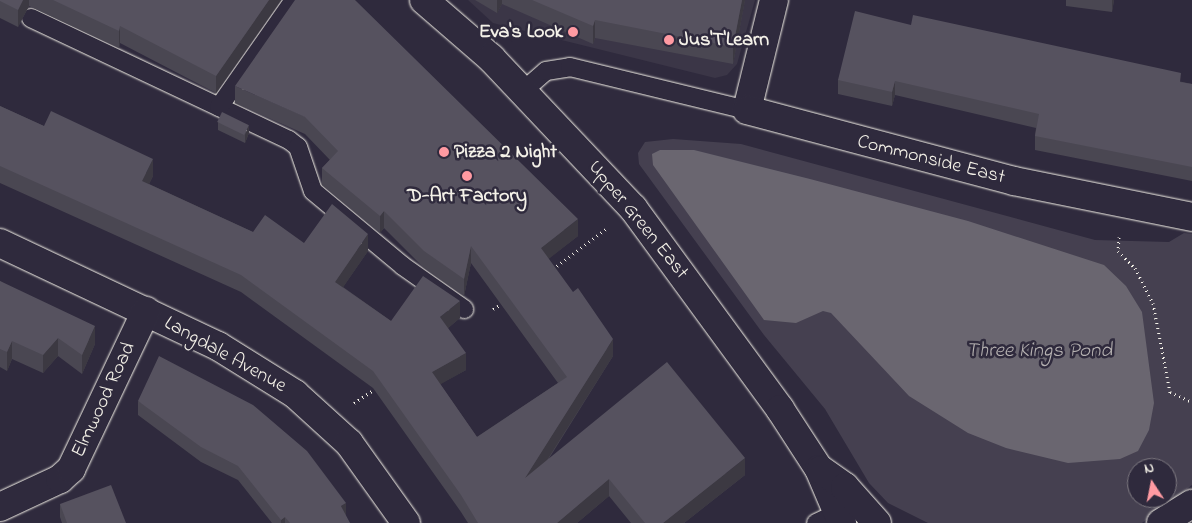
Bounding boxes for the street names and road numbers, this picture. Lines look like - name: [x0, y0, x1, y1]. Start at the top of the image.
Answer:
- street label: Commonside East: [855, 130, 1007, 190]
- street label: Upper Green East: [583, 156, 693, 284]
- street label: Langdale Avenue: [160, 311, 290, 399]
- street label: Elmwood Road: [67, 339, 141, 461]

